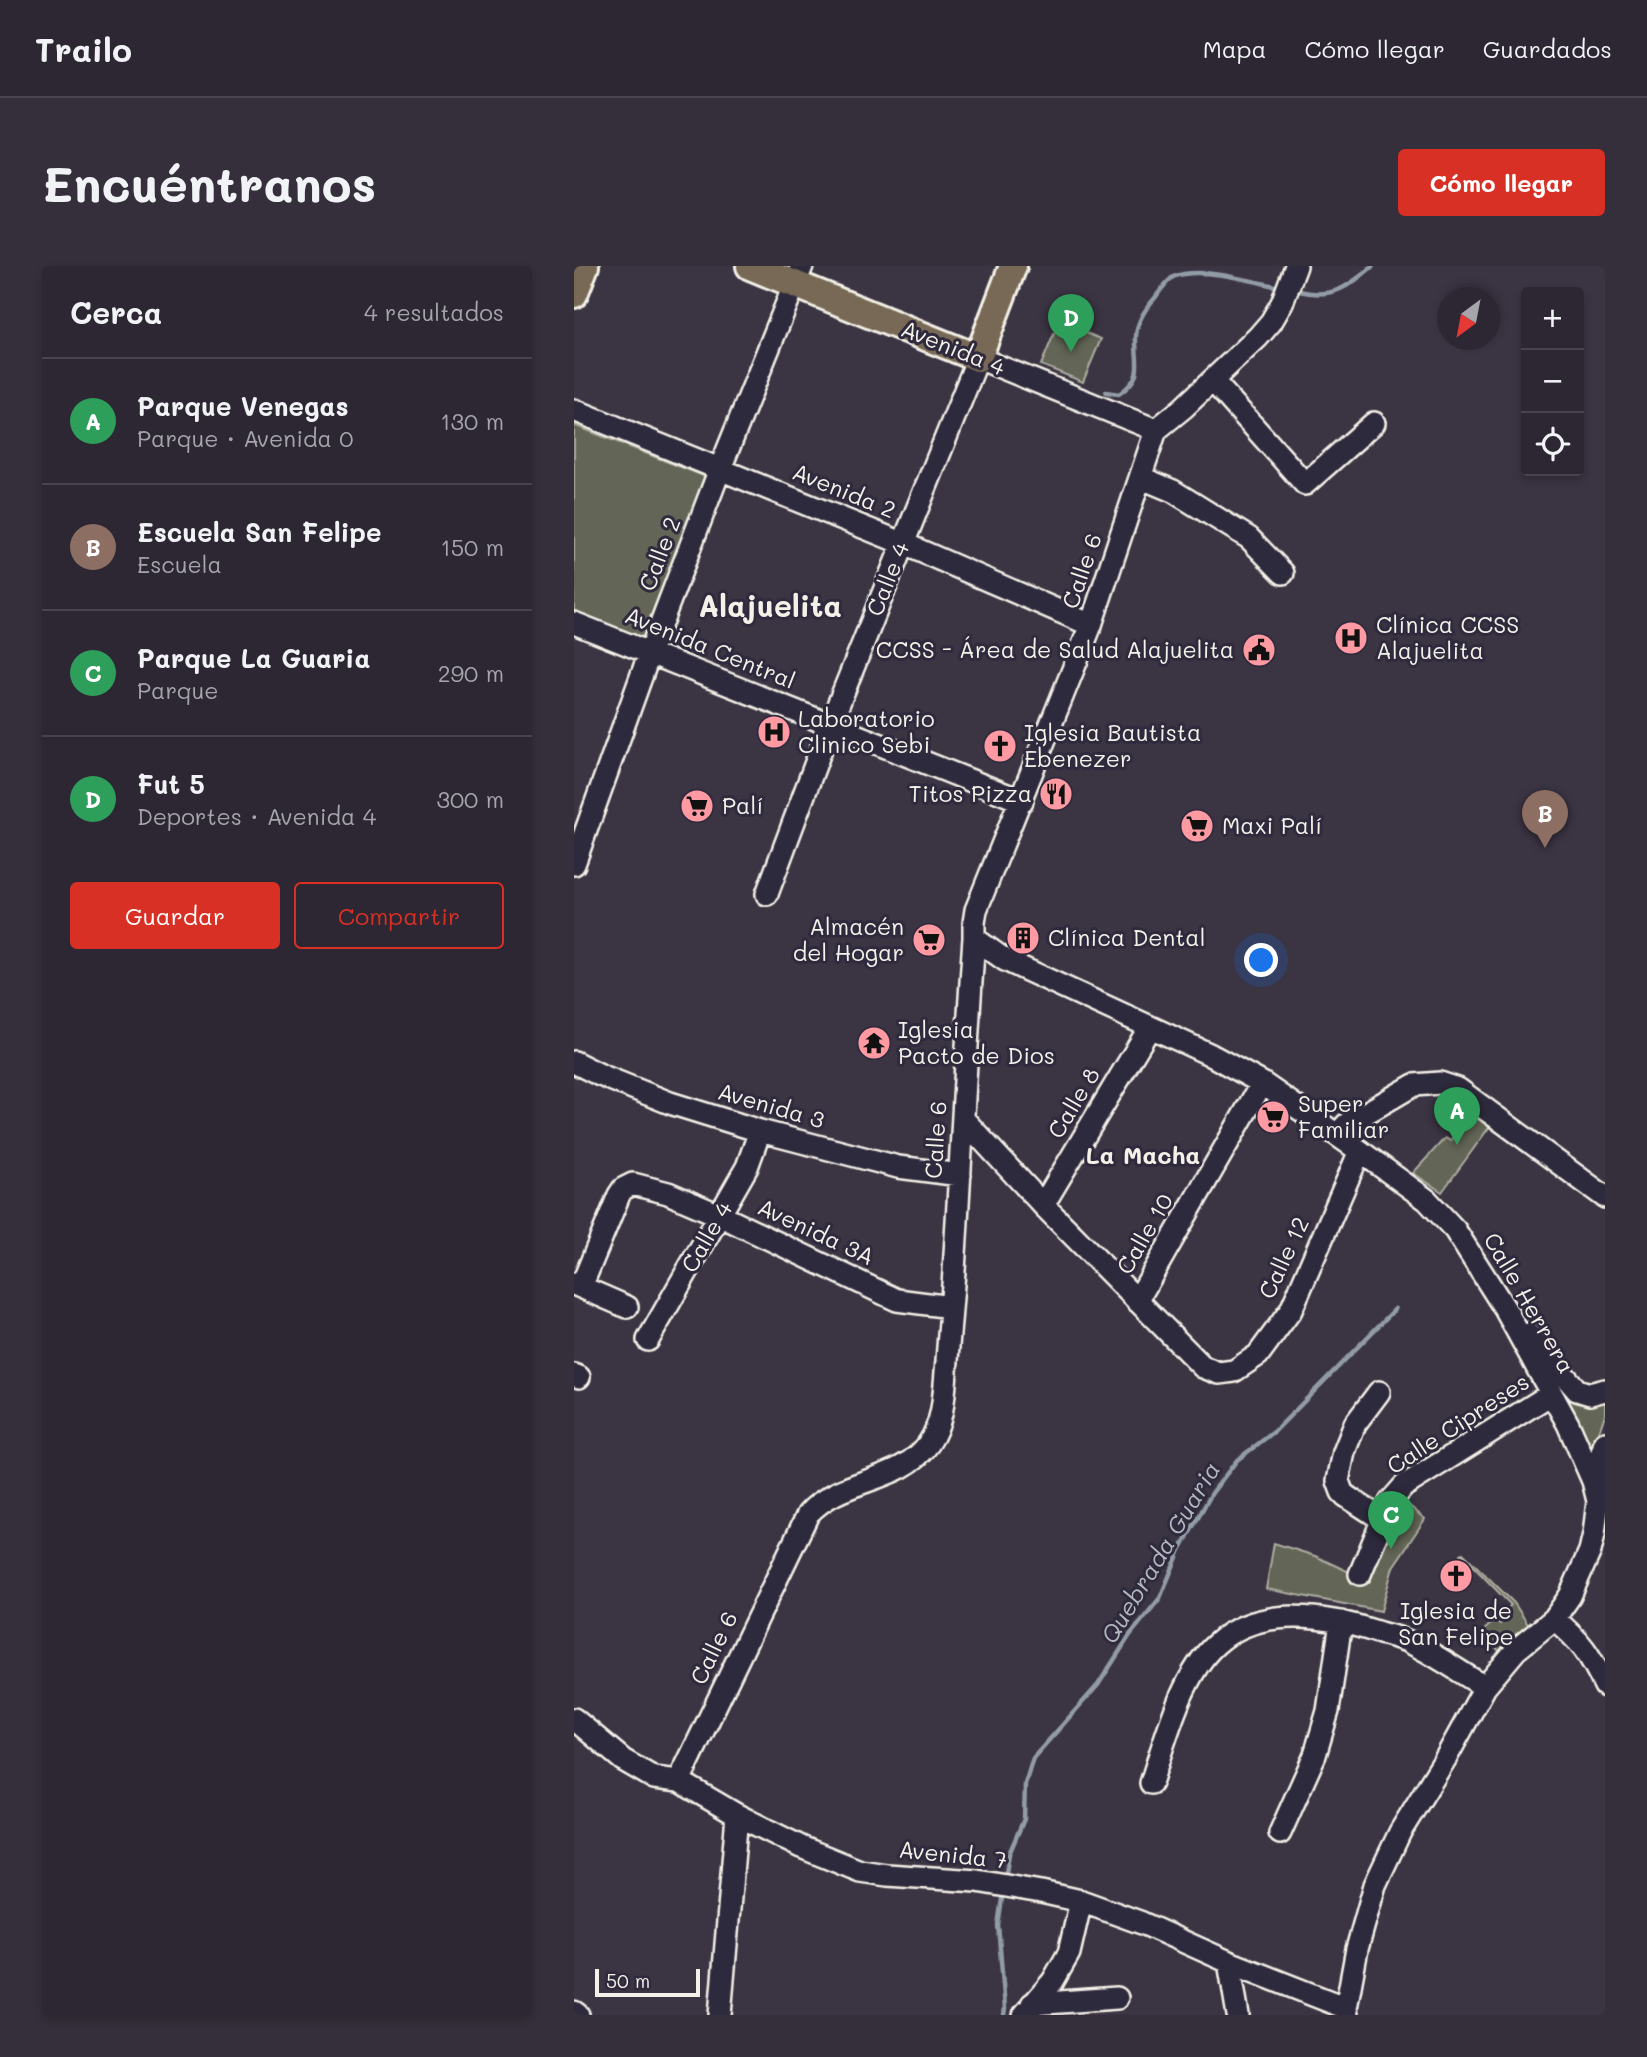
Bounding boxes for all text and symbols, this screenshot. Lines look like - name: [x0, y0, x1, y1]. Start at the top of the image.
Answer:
- text: Trailo: [35, 27, 132, 70]
- text: Mapa: [1203, 33, 1267, 64]
- text: Cómo llegar: [1305, 33, 1445, 64]
- text: Guardados: [1483, 33, 1612, 64]
- button: Cómo llegar: [1398, 149, 1605, 216]
- text: Encuéntranos: [42, 151, 376, 214]
- north arrow: [1437, 287, 1500, 350]
- map controls: [1521, 287, 1584, 476]
- button: +: [1521, 287, 1584, 350]
- text: Cerca: [70, 292, 162, 332]
- pin: D: [1048, 294, 1094, 352]
- text: 4 resultados: [364, 297, 504, 327]
- street label: Avenida 4: [897, 313, 1010, 382]
- button: −: [1521, 350, 1584, 413]
- text: Parque Venegas: [137, 389, 348, 423]
- text: A: [85, 406, 101, 436]
- text: 130 m: [440, 406, 504, 436]
- button: locate: [1521, 413, 1584, 476]
- text: Parque · Avenida 0: [137, 423, 354, 453]
- street label: Avenida 2: [788, 456, 900, 524]
- street label: Calle 2: [631, 512, 687, 595]
- text: Escuela San Felipe: [137, 515, 381, 549]
- street label: Calle 6: [1054, 529, 1108, 612]
- text: B: [85, 532, 101, 562]
- text: 150 m: [440, 532, 504, 562]
- street label: Calle 4: [859, 537, 916, 620]
- text: Escuela: [137, 549, 222, 579]
- district label: Alajuelita: [698, 585, 842, 625]
- street label: Avenida Central: [621, 599, 800, 695]
- place label: Clínica CCSS Alajuelita: [1376, 609, 1519, 665]
- hospital icon: Clínica CCSS Alajuelita: [1332, 619, 1370, 657]
- public building icon: CCSS - Área de Salud Alajuelita: [1240, 631, 1278, 669]
- place label: CCSS - Área de Salud Alajuelita: [876, 634, 1234, 664]
- text: Parque La Guaria: [137, 641, 370, 675]
- text: C: [84, 658, 102, 688]
- text: 290 m: [438, 658, 504, 688]
- text: Parque: [137, 675, 219, 705]
- place label: Laboratorio Clinico Sebi: [798, 703, 935, 759]
- hospital icon: Laboratorio Clinico Sebi: [755, 713, 793, 751]
- place label: Iglesia Bautista Ebenezer: [1024, 717, 1201, 773]
- church icon: Iglesia Bautista Ebenezer: [981, 727, 1019, 765]
- text: Fut 5: [137, 767, 205, 801]
- restaurant icon: Titos Pizza: [1037, 775, 1075, 813]
- place label: Titos Pizza: [909, 778, 1032, 808]
- text: D: [85, 784, 101, 814]
- text: 300 m: [436, 784, 504, 814]
- supermarket icon: Palí: [678, 787, 716, 825]
- place label: Palí: [722, 790, 763, 820]
- pin: B: [1522, 790, 1568, 848]
- text: Deportes · Avenida 4: [137, 801, 376, 831]
- supermarket icon: Maxi Palí: [1178, 807, 1216, 845]
- place label: Maxi Palí: [1222, 810, 1322, 840]
- button: Guardar: [70, 882, 280, 949]
- button: Compartir: [294, 882, 504, 949]
- place label: Almacén del Hogar: [793, 911, 904, 967]
- building icon: Clínica Dental: [1004, 919, 1042, 957]
- supermarket icon: Almacén del Hogar: [910, 921, 948, 959]
- place label: Clínica Dental: [1048, 922, 1205, 952]
- your location: [1244, 943, 1278, 977]
- place label: Iglesia Pacto de Dios: [898, 1014, 1055, 1070]
- temple icon: Iglesia Pacto de Dios: [855, 1024, 893, 1062]
- street label: Calle 8: [1040, 1061, 1106, 1144]
- street label: Avenida 3: [714, 1076, 828, 1135]
- pin: A: [1434, 1087, 1480, 1145]
- place label: Super Familiar: [1298, 1088, 1389, 1144]
- supermarket icon: Super Familiar: [1254, 1098, 1292, 1136]
- street label: Calle 6: [917, 1100, 953, 1180]
- district label: La Macha: [1086, 1139, 1200, 1170]
- street label: Calle 10: [1109, 1188, 1179, 1279]
- street label: Avenida 3A: [753, 1191, 880, 1271]
- street label: Calle 4: [674, 1195, 739, 1278]
- street label: Calle 12: [1251, 1212, 1315, 1303]
- street label: Calle Herrera: [1477, 1227, 1582, 1378]
- street label: Calle Cipreses: [1381, 1366, 1534, 1480]
- water label: Quebrada Guaria: [1093, 1455, 1226, 1649]
- pin: C: [1368, 1491, 1414, 1549]
- church icon: Iglesia de San Felipe: [1437, 1557, 1475, 1595]
- place label: Iglesia de San Felipe: [1398, 1595, 1514, 1651]
- street label: Calle 6: [683, 1606, 744, 1689]
- street label: Avenida 7: [897, 1833, 1009, 1875]
- scale bar: [595, 1966, 700, 1998]
- text: 50 m: [606, 1968, 650, 1993]

